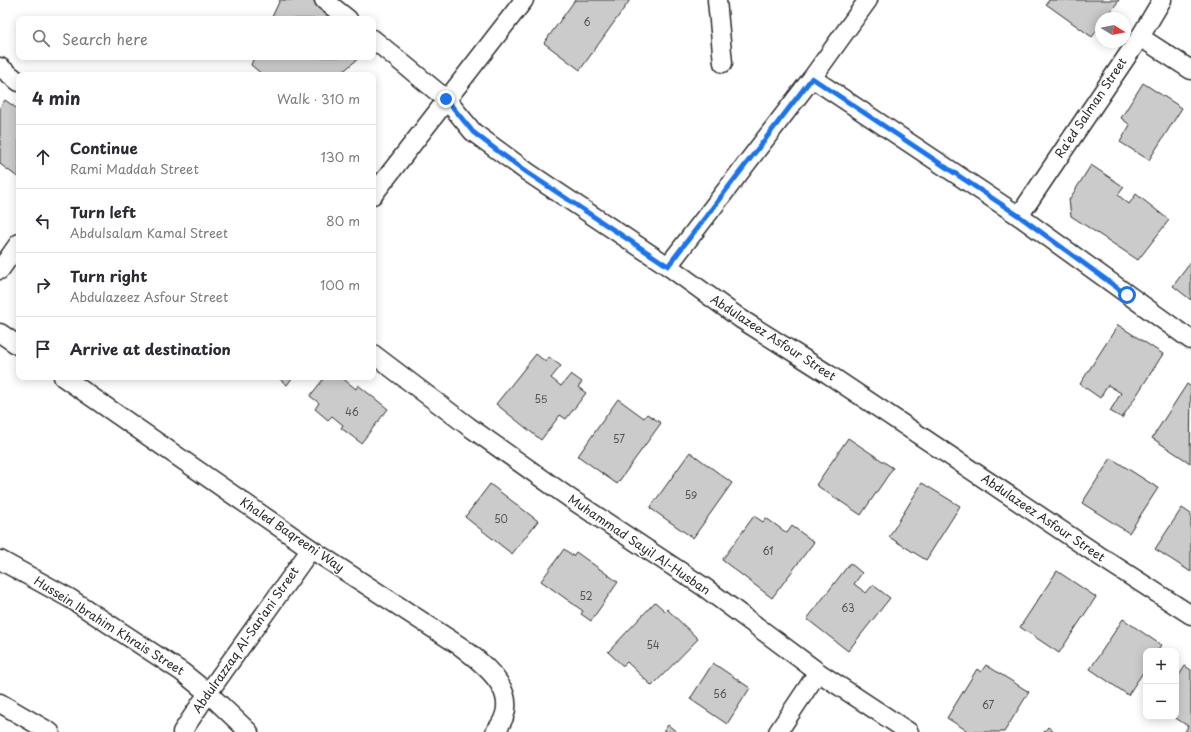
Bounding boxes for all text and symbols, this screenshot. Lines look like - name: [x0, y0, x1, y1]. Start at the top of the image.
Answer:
- north arrow: [1095, 12, 1131, 48]
- house number: 6: [583, 14, 591, 29]
- search box: [16, 16, 376, 60]
- icon: search: [30, 27, 52, 49]
- text: Search here: [62, 27, 148, 50]
- street label: Ra'ed Salman Street: [1050, 53, 1131, 161]
- text: 4 min: [32, 85, 80, 111]
- text: Walk · 310 m: [277, 89, 360, 108]
- route end: [437, 90, 455, 108]
- text: Continue: [70, 136, 138, 159]
- icon: ahead: [32, 146, 54, 168]
- text: 130 m: [321, 147, 360, 166]
- text: Rami Maddah Street: [70, 159, 199, 178]
- text: Turn left: [70, 200, 136, 223]
- icon: left: [32, 210, 54, 232]
- text: 80 m: [326, 211, 360, 230]
- text: Abdulsalam Kamal Street: [70, 223, 228, 242]
- text: Turn right: [70, 264, 147, 287]
- icon: right: [32, 274, 54, 296]
- text: 100 m: [320, 275, 360, 294]
- route start: [1118, 286, 1136, 304]
- text: Abdulazeez Asfour Street: [70, 287, 228, 306]
- street label: Abdulazeez Asfour Street: [707, 290, 840, 385]
- text: Arrive at destination: [70, 337, 231, 360]
- icon: arrive: [32, 338, 54, 360]
- house number: 55: [535, 391, 548, 406]
- house number: 46: [345, 404, 359, 419]
- house number: 57: [613, 431, 625, 446]
- street label: Abdulazeez Asfour Street: [978, 469, 1109, 566]
- house number: 59: [685, 487, 697, 502]
- street label: Muhammad Sayil Al-Husban: [565, 490, 714, 599]
- street label: Khaled Baqreeni Way: [237, 492, 348, 576]
- house number: 50: [494, 511, 508, 526]
- house number: 61: [762, 543, 774, 558]
- street label: Abdulrazzaq Al-San'ani Street: [188, 563, 303, 716]
- street label: Hussein Ibrahim Khrais Street: [31, 571, 188, 679]
- house number: 52: [579, 588, 593, 603]
- house number: 63: [841, 600, 855, 615]
- house number: 54: [646, 637, 660, 652]
- map controls: [1143, 648, 1179, 720]
- button: +: [1143, 648, 1179, 684]
- button: −: [1143, 684, 1179, 720]
- house number: 56: [713, 686, 727, 701]
- house number: 67: [982, 697, 994, 712]

